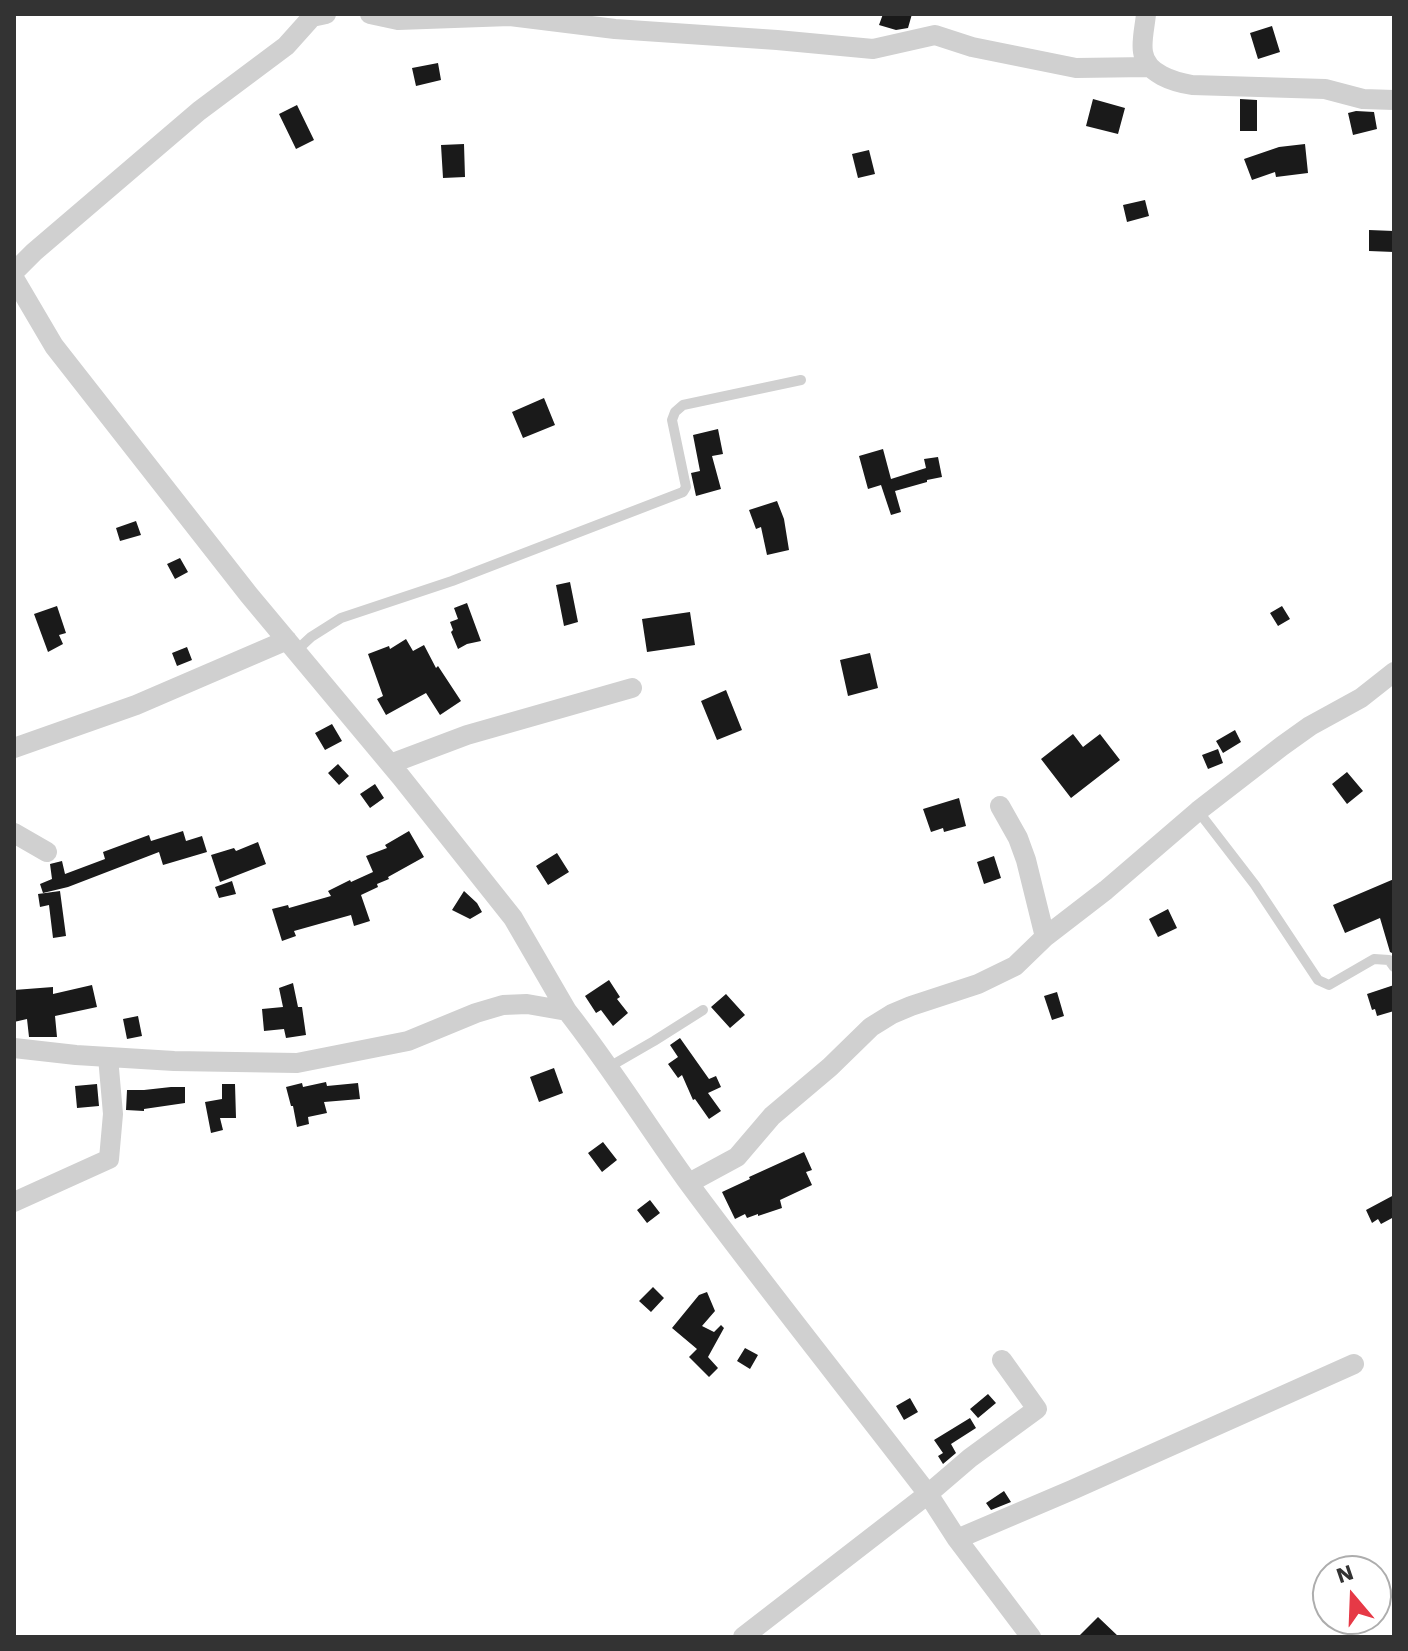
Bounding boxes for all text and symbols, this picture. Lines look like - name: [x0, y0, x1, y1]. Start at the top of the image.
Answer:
- north arrow: [1312, 1555, 1392, 1635]
- text: N: [1333, 1559, 1356, 1588]

